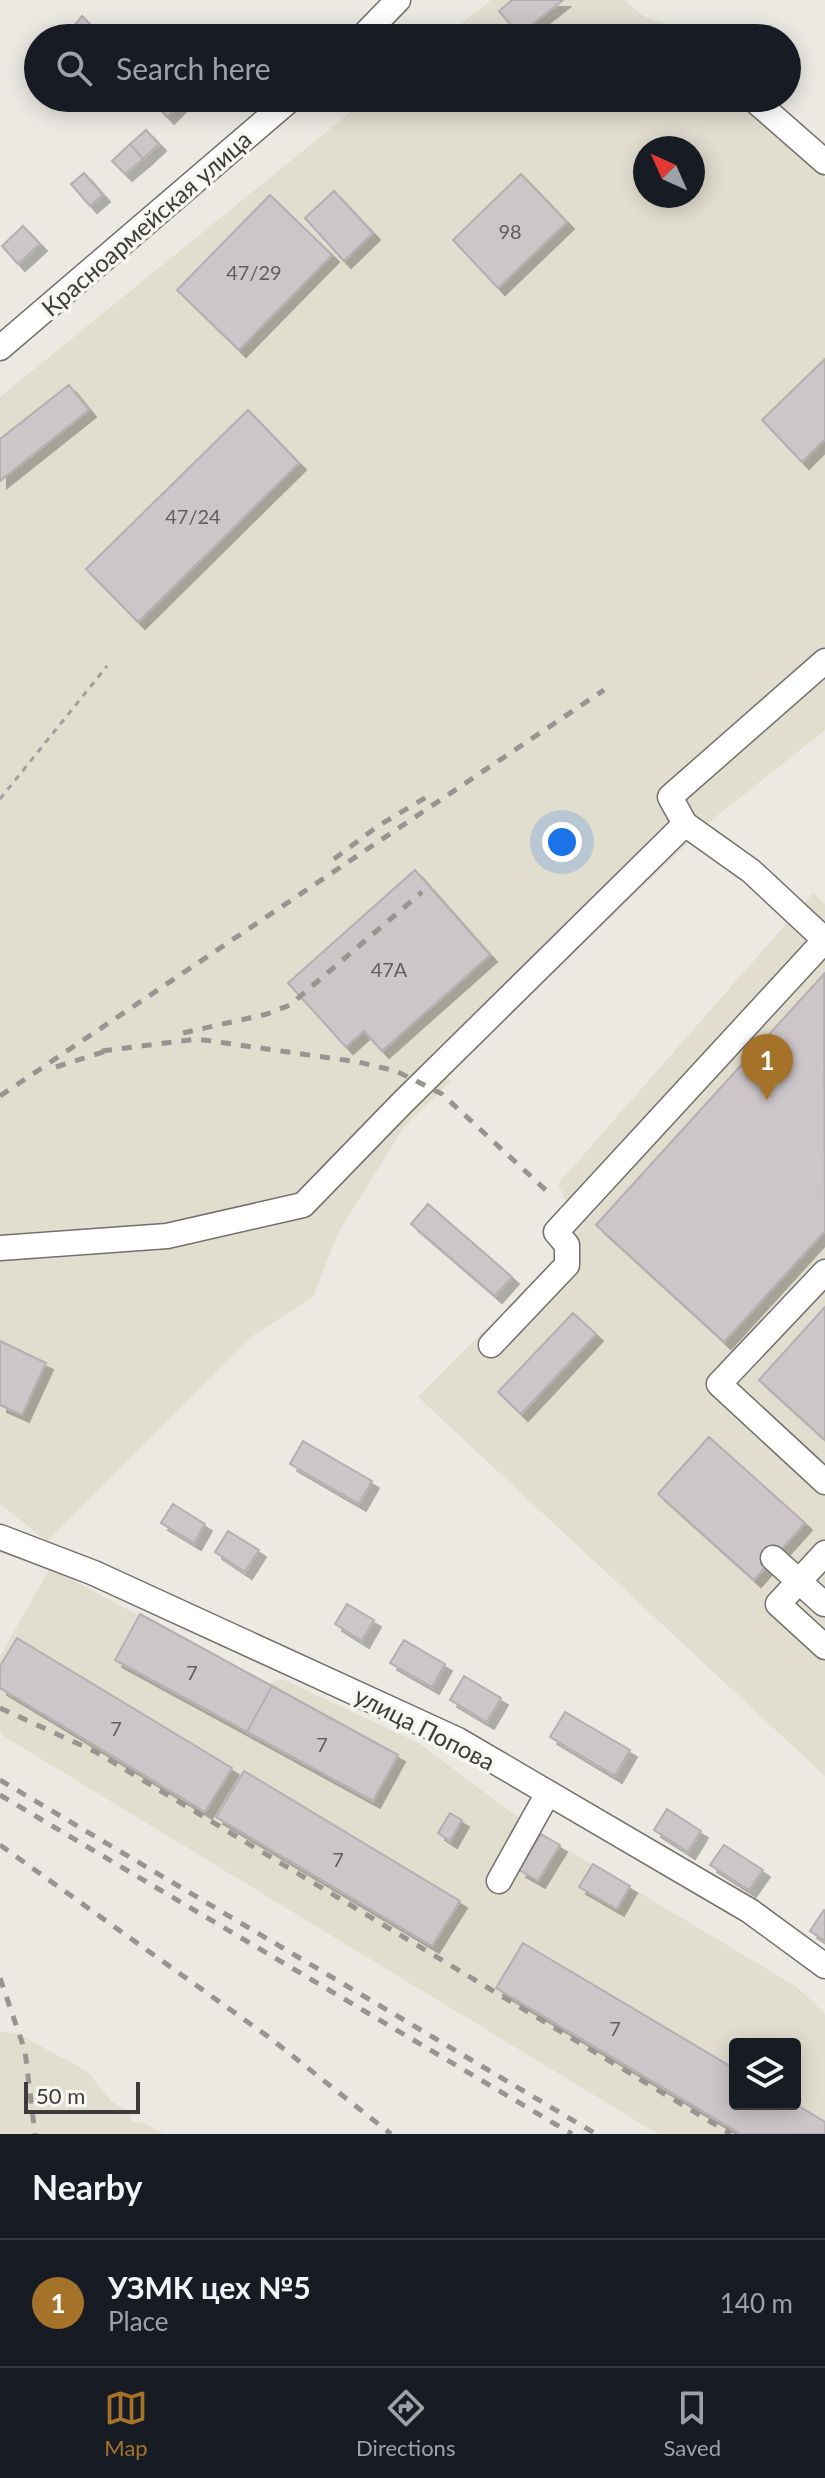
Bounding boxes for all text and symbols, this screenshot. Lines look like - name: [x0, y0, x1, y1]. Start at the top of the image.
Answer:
- search box: [24, 24, 801, 112]
- icon: search: [52, 46, 96, 90]
- text: Search here: [116, 50, 271, 86]
- street label: Красноармейская улица: [35, 124, 257, 322]
- north arrow: [633, 136, 705, 208]
- house number: 98: [498, 219, 522, 243]
- house number: 47/29: [226, 260, 282, 284]
- house number: 47/24: [165, 504, 221, 528]
- your location: [542, 822, 582, 862]
- house number: 47А: [371, 957, 408, 981]
- pin: 1: [741, 1034, 793, 1100]
- house number: 7: [186, 1660, 198, 1684]
- street label: улица Попова: [350, 1680, 500, 1776]
- house number: 7: [110, 1716, 122, 1740]
- house number: 7: [316, 1732, 328, 1756]
- house number: 7: [332, 1847, 344, 1871]
- house number: 7: [609, 2016, 621, 2040]
- map controls: [729, 2038, 801, 2110]
- button: layers: [729, 2038, 801, 2110]
- scale bar: [24, 2078, 140, 2114]
- text: 50 m: [36, 2082, 85, 2109]
- text: Nearby: [32, 2166, 143, 2207]
- text: УЗМК цех №5: [108, 2269, 311, 2305]
- text: 1: [50, 2287, 66, 2319]
- text: 140 m: [720, 2287, 793, 2319]
- text: Place: [108, 2305, 169, 2337]
- tab: Map: [104, 2386, 148, 2461]
- tab: Directions: [356, 2386, 455, 2461]
- tab: Saved: [663, 2386, 721, 2461]

